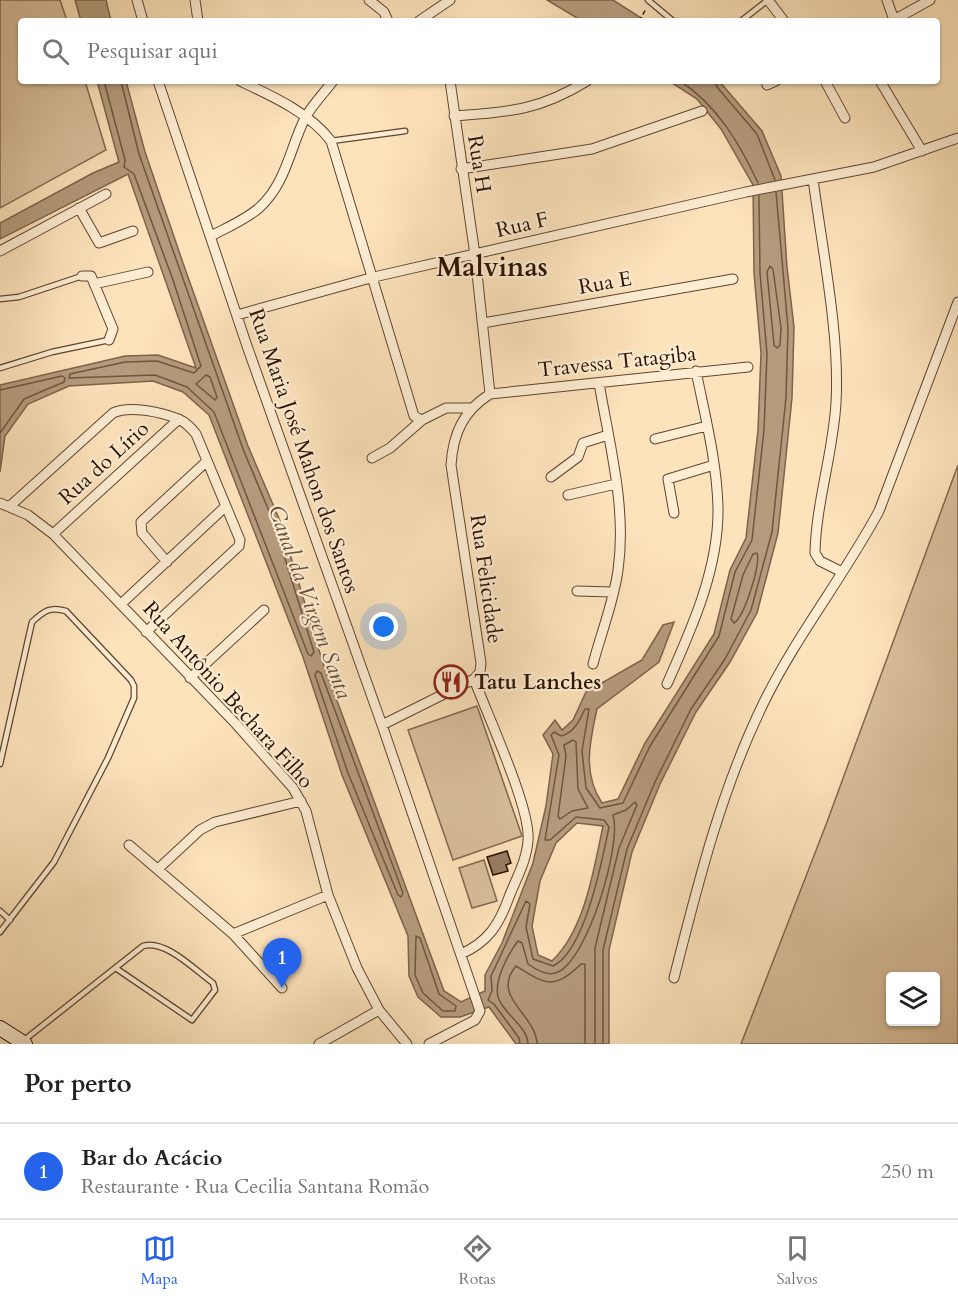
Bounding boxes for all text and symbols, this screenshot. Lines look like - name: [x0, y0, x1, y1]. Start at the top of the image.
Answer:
- search box: [18, 18, 940, 84]
- icon: search: [39, 35, 72, 68]
- text: Pesquisar aqui: [87, 36, 218, 66]
- street label: Rua H: [460, 133, 498, 195]
- street label: Rua F: [493, 205, 551, 245]
- district label: Malvinas: [436, 249, 548, 286]
- street label: Rua E: [576, 264, 634, 302]
- street label: Rua Maria José Mahon dos Santos: [242, 305, 366, 597]
- street label: Travessa Tatagiba: [536, 339, 698, 385]
- street label: Rua do Lírio: [52, 415, 156, 511]
- water label: Canal da Virgem Santa: [261, 501, 359, 703]
- street label: Rua Felicidade: [463, 513, 509, 645]
- street label: Rua Antônio Bechara Filho: [136, 595, 320, 795]
- your location: [369, 612, 398, 641]
- restaurant icon: Tatu Lanches: [433, 664, 469, 700]
- place label: Tatu Lanches: [474, 668, 601, 697]
- pin: 1: [262, 938, 302, 988]
- map controls: [886, 972, 940, 1026]
- button: layers: [886, 972, 940, 1026]
- text: Por perto: [24, 1066, 132, 1101]
- text: Bar do Acácio: [81, 1143, 222, 1173]
- text: 1: [38, 1158, 49, 1185]
- text: 250 m: [881, 1158, 934, 1185]
- text: Restaurante · Rua Cecilia Santana Romão: [81, 1173, 429, 1200]
- tab: Mapa: [140, 1232, 178, 1290]
- tab: Rotas: [459, 1232, 496, 1290]
- tab: Salvos: [776, 1232, 818, 1290]

